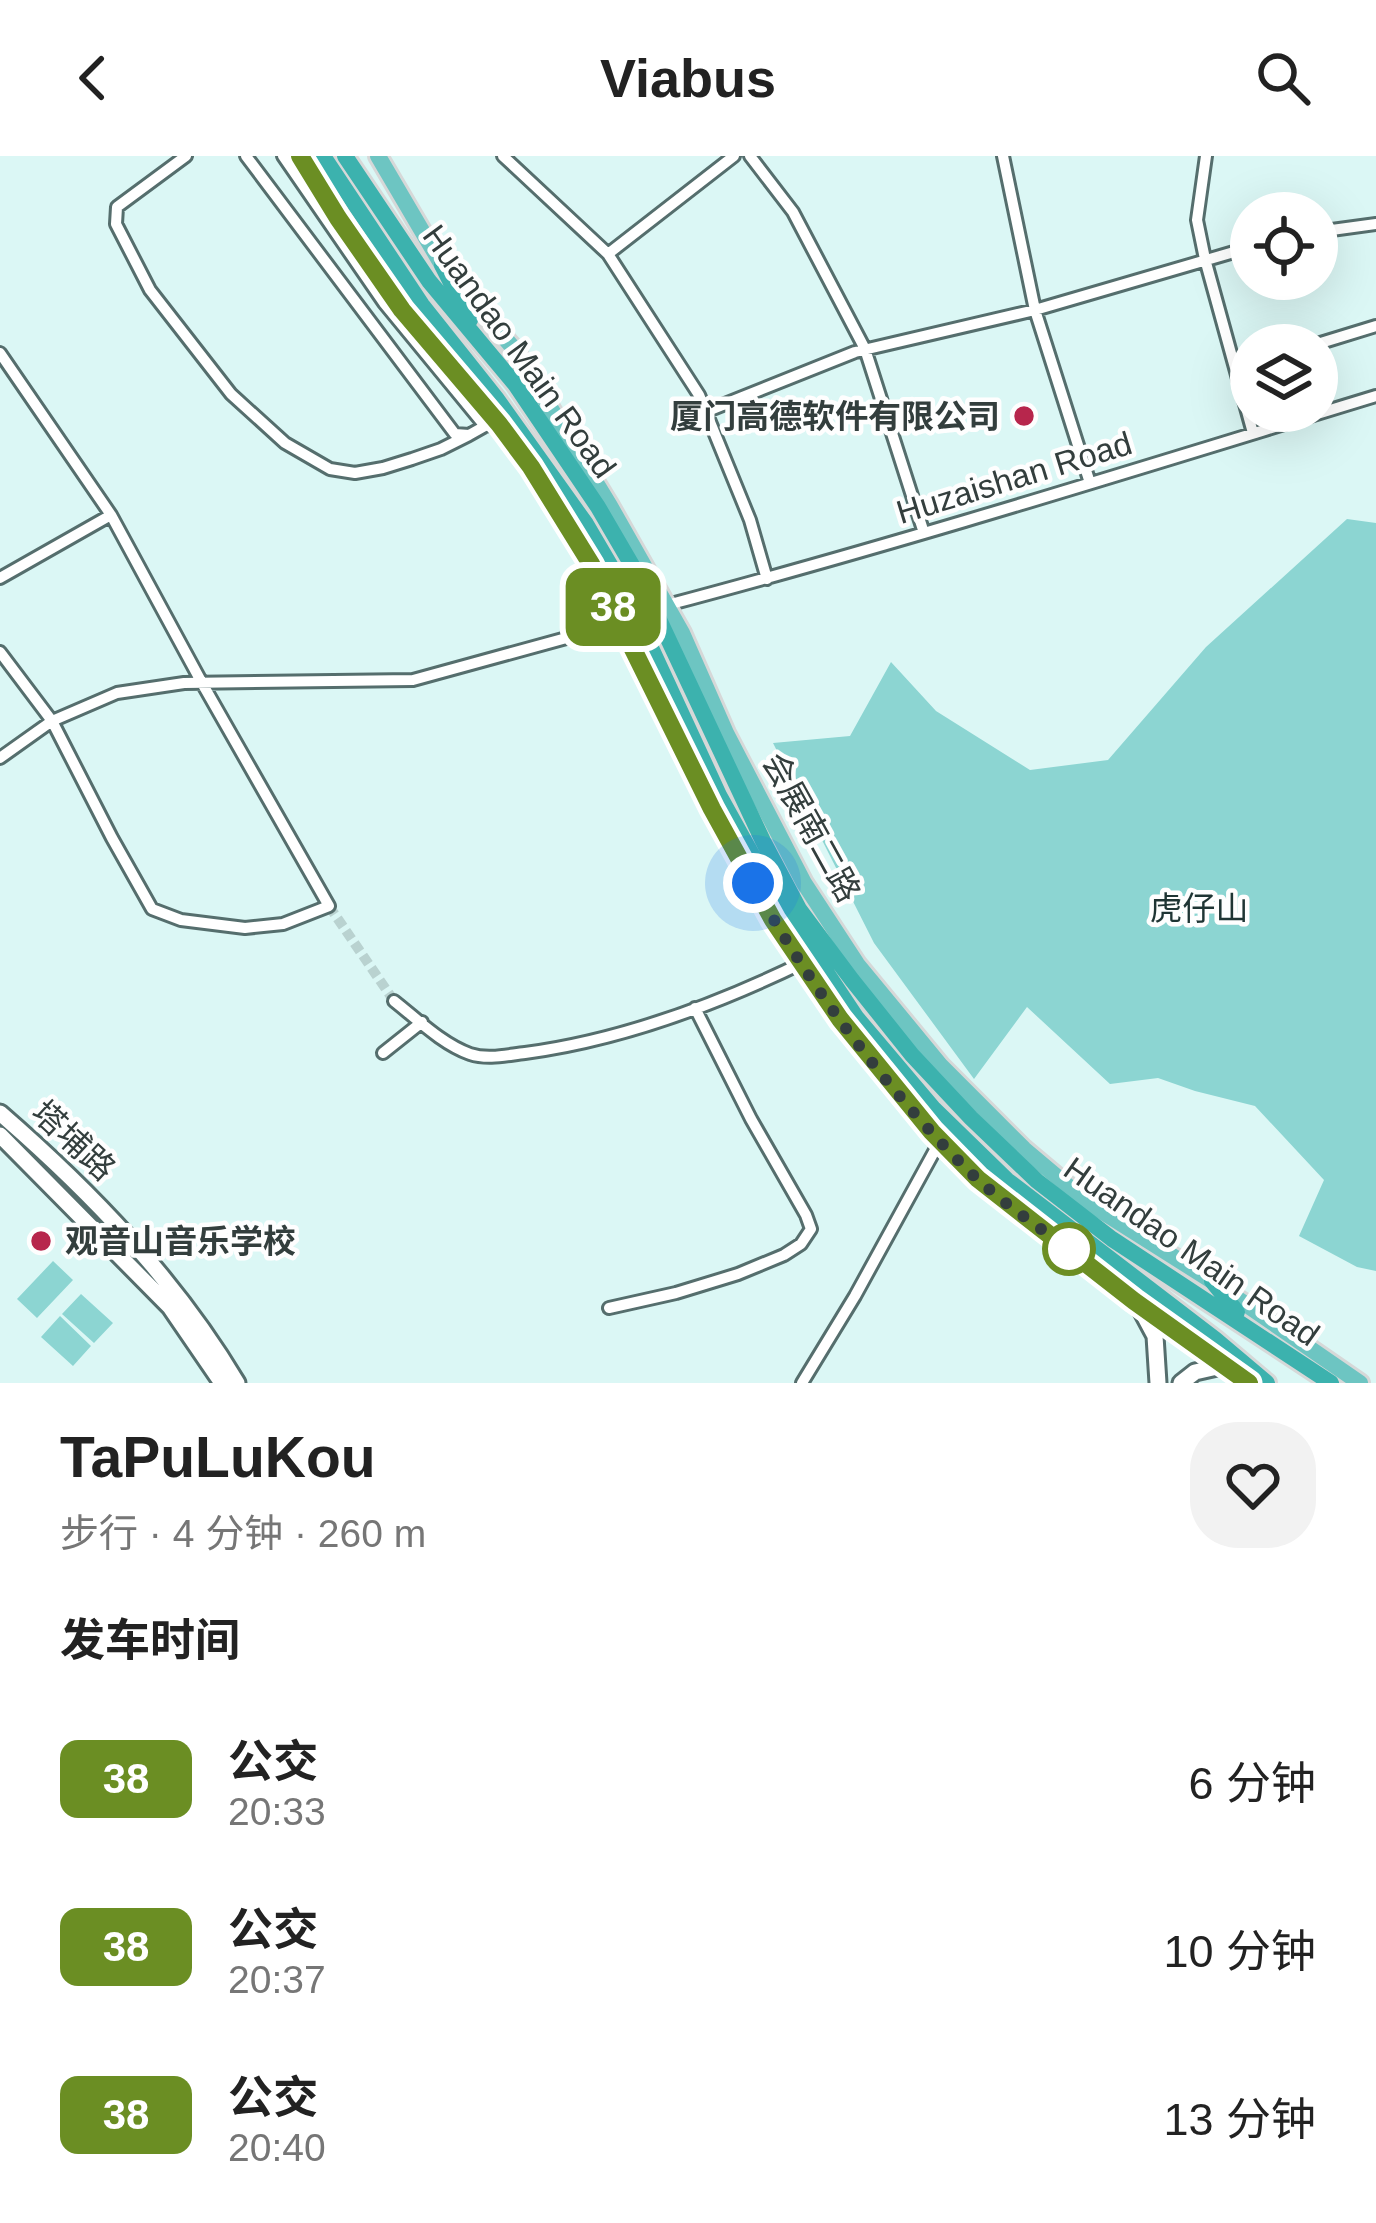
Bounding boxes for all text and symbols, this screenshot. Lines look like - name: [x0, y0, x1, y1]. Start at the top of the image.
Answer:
- icon: back: [60, 45, 126, 111]
- icon: search: [1250, 45, 1316, 111]
- text: Viabus: [600, 48, 776, 108]
- map controls: [1230, 192, 1338, 432]
- button: locate: [1230, 192, 1338, 300]
- street label: Huandao Main Road: [416, 218, 624, 485]
- button: layers: [1230, 324, 1338, 432]
- place label: 厦门高德软件有限公司: [670, 398, 1000, 435]
- marker: 厦门高德软件有限公司: [1011, 403, 1037, 429]
- street label: Huzaishan Road: [892, 424, 1136, 531]
- line badge: 38: [559, 568, 667, 646]
- text: 38: [590, 583, 636, 630]
- street label: 会展南二路: [755, 746, 868, 908]
- your location: [723, 853, 783, 913]
- park label: 虎仔山: [1150, 890, 1249, 927]
- street label: 塔埔路: [25, 1093, 122, 1188]
- street label: Huandao Main Road: [1057, 1149, 1326, 1353]
- place label: 观音山音乐学校: [65, 1223, 296, 1260]
- unlabelled marker: [1044, 1224, 1094, 1274]
- marker: 观音山音乐学校: [28, 1228, 54, 1254]
- button: heart: [1190, 1422, 1316, 1548]
- text: TaPuLuKou: [60, 1425, 376, 1489]
- text: 步行 · 4 分钟 · 260 m: [60, 1512, 426, 1555]
- text: 发车时间: [60, 1615, 240, 1666]
- text: 公交: [228, 1736, 318, 1787]
- text: 38: [103, 1755, 149, 1802]
- text: 6 分钟: [1188, 1758, 1316, 1809]
- text: 20:33: [228, 1790, 326, 1833]
- text: 公交: [228, 1904, 318, 1955]
- text: 38: [103, 1923, 149, 1970]
- text: 10 分钟: [1163, 1926, 1316, 1977]
- text: 20:37: [228, 1958, 326, 2001]
- text: 公交: [228, 2072, 318, 2123]
- text: 38: [103, 2091, 149, 2138]
- text: 13 分钟: [1163, 2094, 1316, 2145]
- text: 20:40: [228, 2126, 326, 2169]

